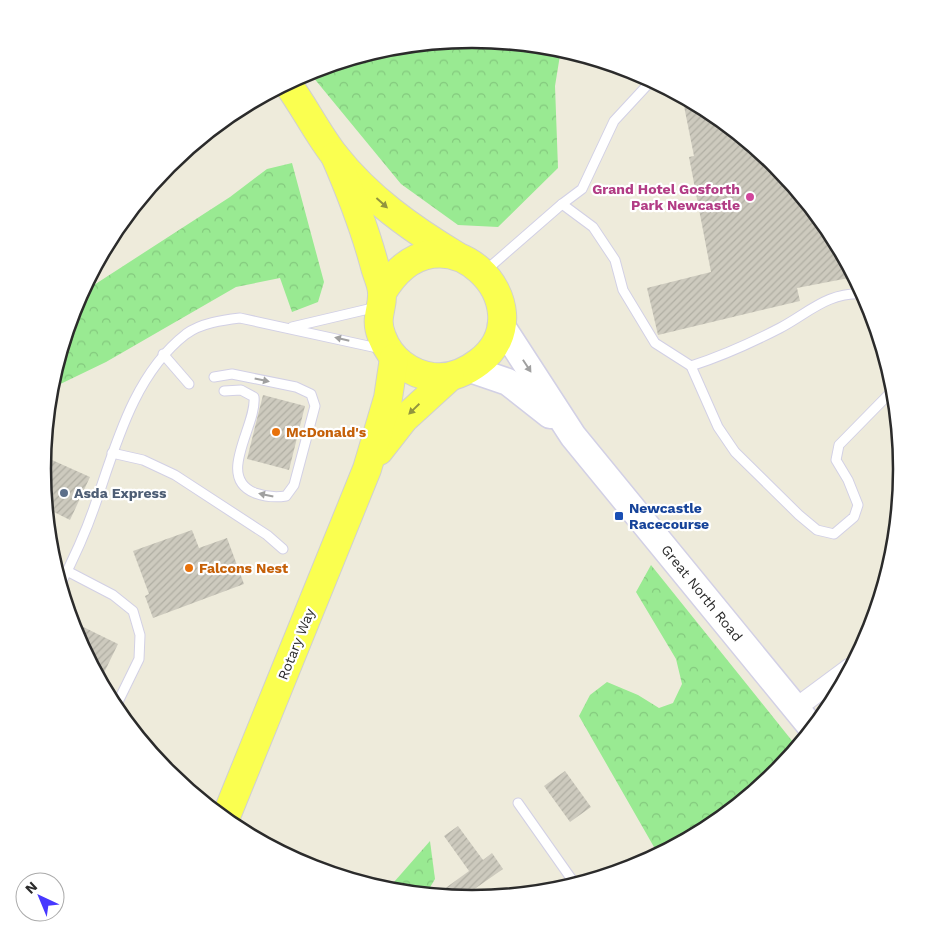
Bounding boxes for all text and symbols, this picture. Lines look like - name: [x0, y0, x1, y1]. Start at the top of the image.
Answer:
- place label: Grand Hotel Gosforth Park Newcastle: [592, 181, 740, 213]
- marker: Grand Hotel Gosforth Park Newcastle: [744, 191, 756, 203]
- one-way arrow: [376, 197, 388, 209]
- one-way arrow: [334, 335, 349, 343]
- one-way arrow: [522, 359, 532, 373]
- one-way arrow: [254, 376, 269, 384]
- one-way arrow: [408, 403, 420, 415]
- place label: McDonald's: [286, 424, 367, 440]
- marker: McDonald's: [270, 426, 282, 438]
- place label: Asda Express: [74, 485, 167, 501]
- marker: Asda Express: [58, 487, 70, 499]
- one-way arrow: [257, 491, 273, 499]
- place label: Newcastle Racecourse: [629, 500, 709, 532]
- marker: Newcastle Racecourse: [613, 510, 625, 522]
- street label: Great North Road: [658, 542, 746, 644]
- place label: Falcons Nest: [199, 560, 288, 576]
- marker: Falcons Nest: [183, 562, 195, 574]
- street label: Rotary Way: [274, 605, 318, 682]
- north arrow: [15, 872, 65, 922]
- text: N: [22, 878, 40, 897]

